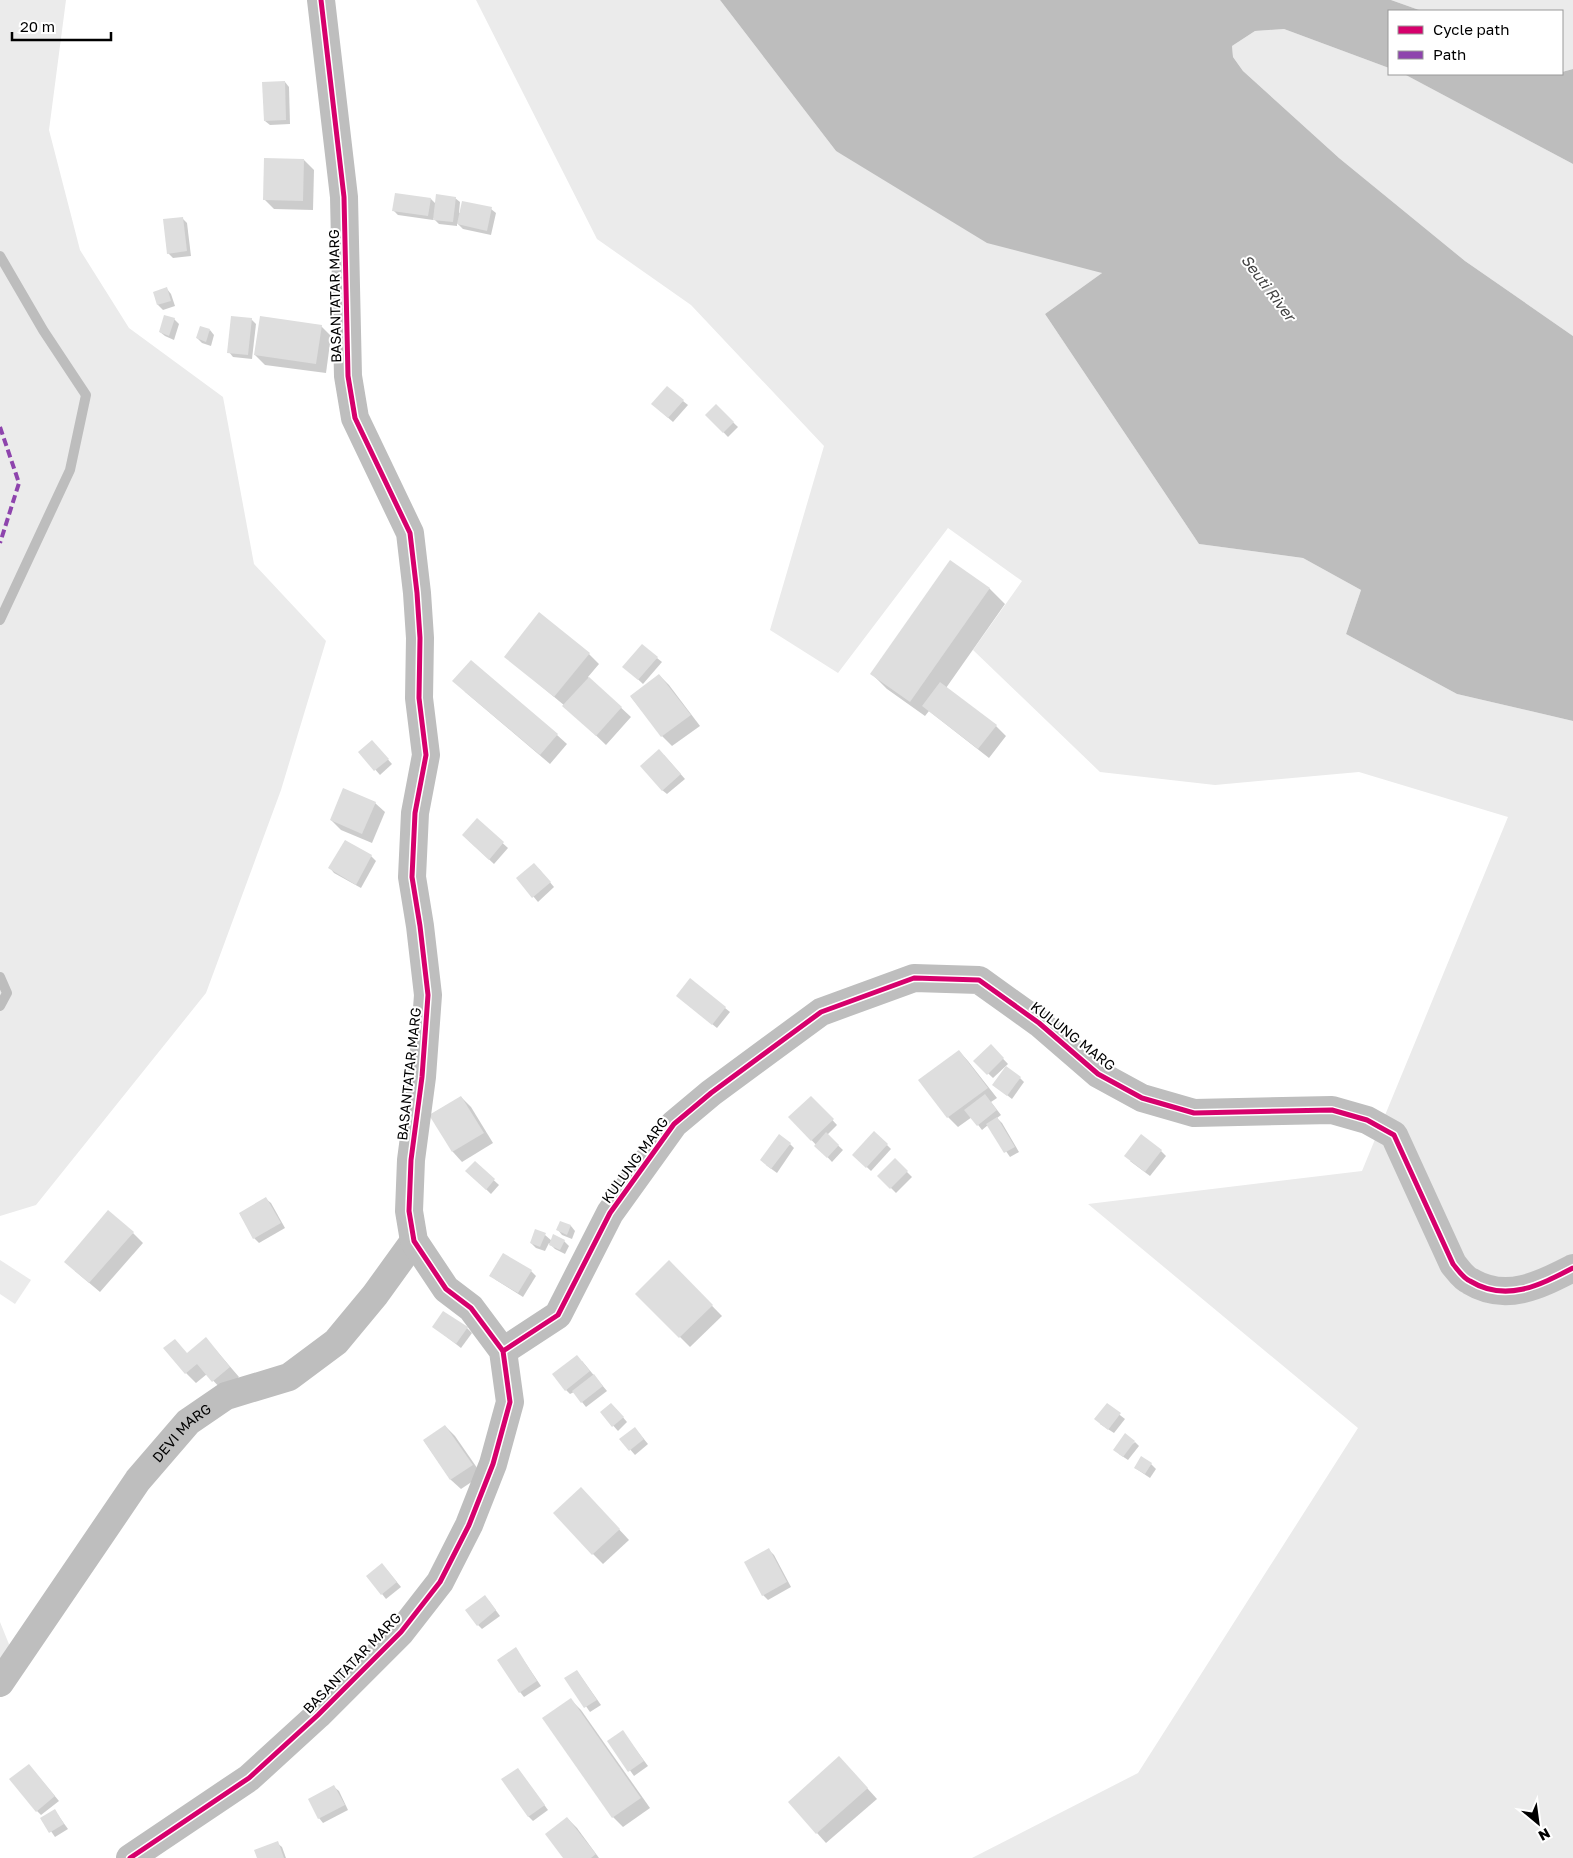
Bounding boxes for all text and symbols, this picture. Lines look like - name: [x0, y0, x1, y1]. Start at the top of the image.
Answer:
- scale bar: [12, 10, 111, 42]
- legend: [1388, 10, 1563, 75]
- text: 20 m: [20, 17, 55, 35]
- text: Cycle path: [1433, 20, 1509, 38]
- text: Path: [1433, 45, 1466, 63]
- street label: BASANTATAR MARG: [325, 229, 344, 363]
- water label: Seuti River: [1238, 251, 1301, 326]
- street label: KULUNG MARG: [1028, 997, 1119, 1074]
- street label: BASANTATAR MARG: [393, 1006, 424, 1141]
- street label: KULUNG MARG: [598, 1113, 672, 1206]
- street label: DEVI MARG: [148, 1400, 214, 1465]
- street label: BASANTATAR MARG: [299, 1609, 404, 1717]
- north arrow: [1513, 1798, 1563, 1848]
- text: N: [1536, 1825, 1553, 1845]

